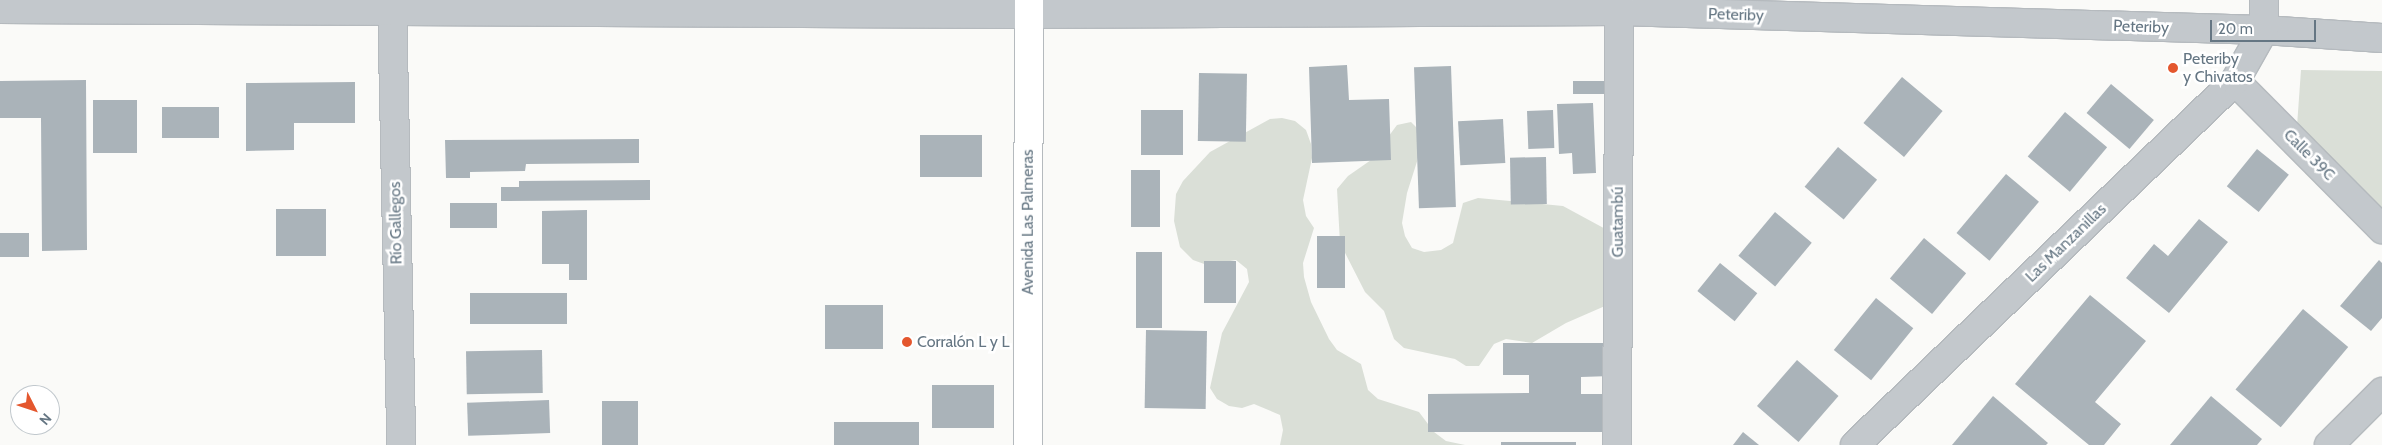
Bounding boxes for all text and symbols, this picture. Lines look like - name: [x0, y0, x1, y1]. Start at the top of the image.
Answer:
- street label: Peteriby: [1708, 4, 1764, 26]
- scale bar: [2212, 10, 2318, 42]
- street label: Peteriby: [2113, 16, 2169, 38]
- text: 20 m: [2218, 20, 2253, 38]
- place label: Peteriby y Chivatos: [2183, 49, 2253, 87]
- marker: Peteriby y Chivatos: [2167, 62, 2179, 74]
- street label: Calle 39C: [2279, 125, 2339, 185]
- street label: Avenida Las Palmeras: [1018, 149, 1038, 295]
- street label: Río Gallegos: [386, 181, 406, 265]
- street label: Guatambú: [1608, 187, 1628, 257]
- street label: Las Manzanillas: [2022, 200, 2110, 286]
- place label: Corralón L y L: [917, 332, 1009, 352]
- marker: Corralón L y L: [901, 336, 913, 348]
- north arrow: [10, 385, 60, 435]
- text: N: [36, 410, 56, 429]

